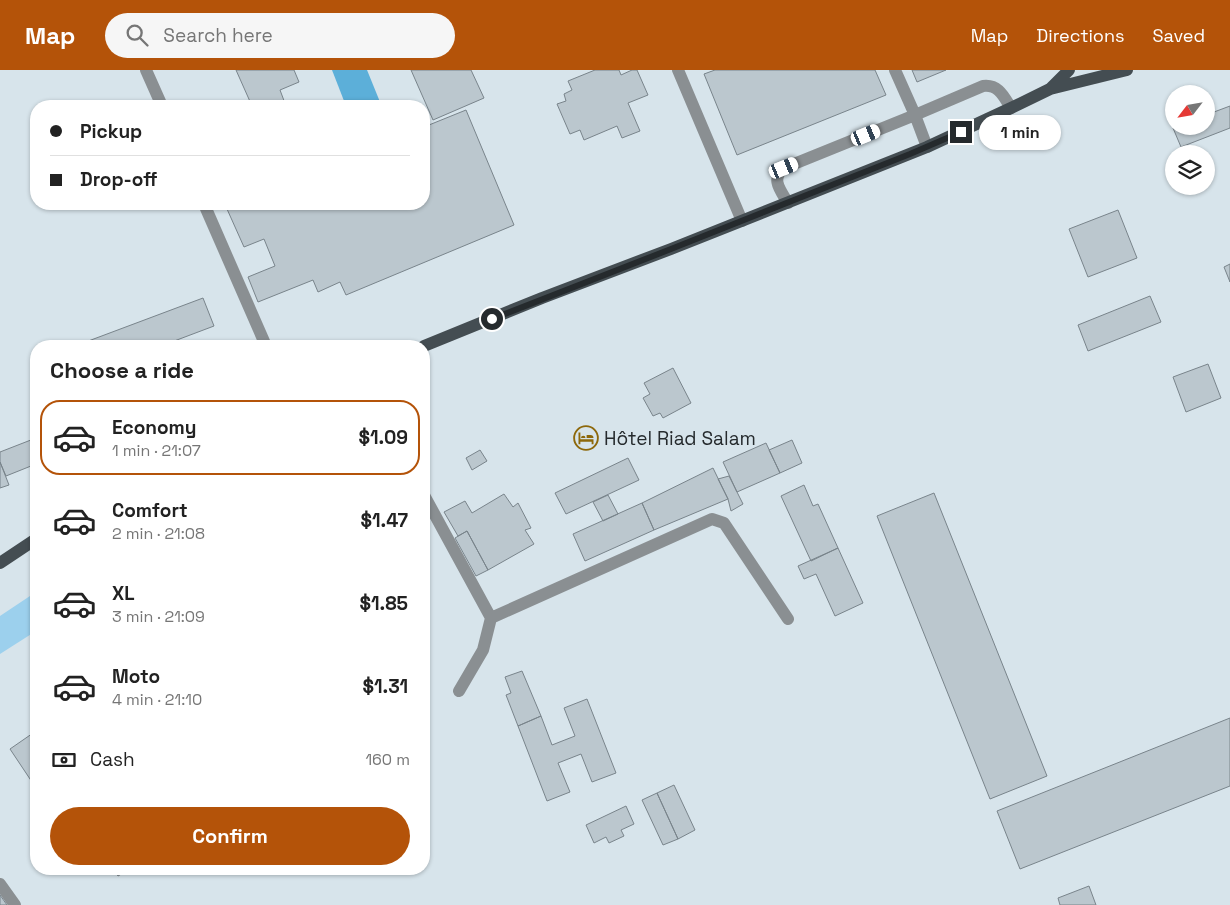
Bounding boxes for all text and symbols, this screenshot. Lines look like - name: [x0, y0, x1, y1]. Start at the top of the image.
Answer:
- search box: [105, 13, 455, 58]
- text: Map: [25, 20, 75, 51]
- icon: search: [123, 21, 151, 49]
- text: Search here: [163, 23, 273, 48]
- text: Map: [971, 24, 1008, 47]
- text: Directions: [1036, 24, 1125, 47]
- text: Saved: [1153, 24, 1205, 47]
- north arrow: [1165, 85, 1215, 135]
- map controls: [1165, 85, 1215, 195]
- callout: 1 min: [978, 114, 1061, 150]
- text: Pickup: [80, 119, 142, 144]
- route end: [950, 121, 972, 143]
- car: [849, 122, 882, 148]
- text: 1 min: [1000, 122, 1040, 143]
- button: layers: [1165, 145, 1215, 195]
- car: [767, 155, 800, 181]
- text: Drop-off: [80, 167, 158, 192]
- route start: [481, 308, 503, 330]
- text: Choose a ride: [50, 356, 194, 384]
- icon: car: [52, 415, 97, 460]
- text: Economy: [112, 415, 196, 440]
- text: $1.09: [358, 425, 408, 450]
- hotel icon: Hôtel Riad Salam: [573, 425, 599, 451]
- place label: Hôtel Riad Salam: [604, 426, 756, 451]
- text: 1 min · 21:07: [112, 440, 201, 461]
- icon: car: [52, 498, 97, 543]
- text: Comfort: [112, 498, 188, 523]
- text: $1.47: [360, 508, 408, 533]
- text: 2 min · 21:08: [112, 523, 205, 544]
- icon: car: [52, 581, 97, 626]
- text: XL: [112, 581, 135, 606]
- text: $1.85: [359, 591, 408, 616]
- text: 3 min · 21:09: [112, 606, 205, 627]
- icon: car: [52, 664, 97, 709]
- text: Moto: [112, 664, 160, 689]
- text: $1.31: [362, 674, 408, 699]
- text: 4 min · 21:10: [112, 689, 202, 710]
- icon: cash: [50, 746, 78, 774]
- text: Cash: [90, 747, 135, 772]
- text: 160 m: [365, 749, 410, 770]
- button: Confirm: [50, 807, 410, 865]

